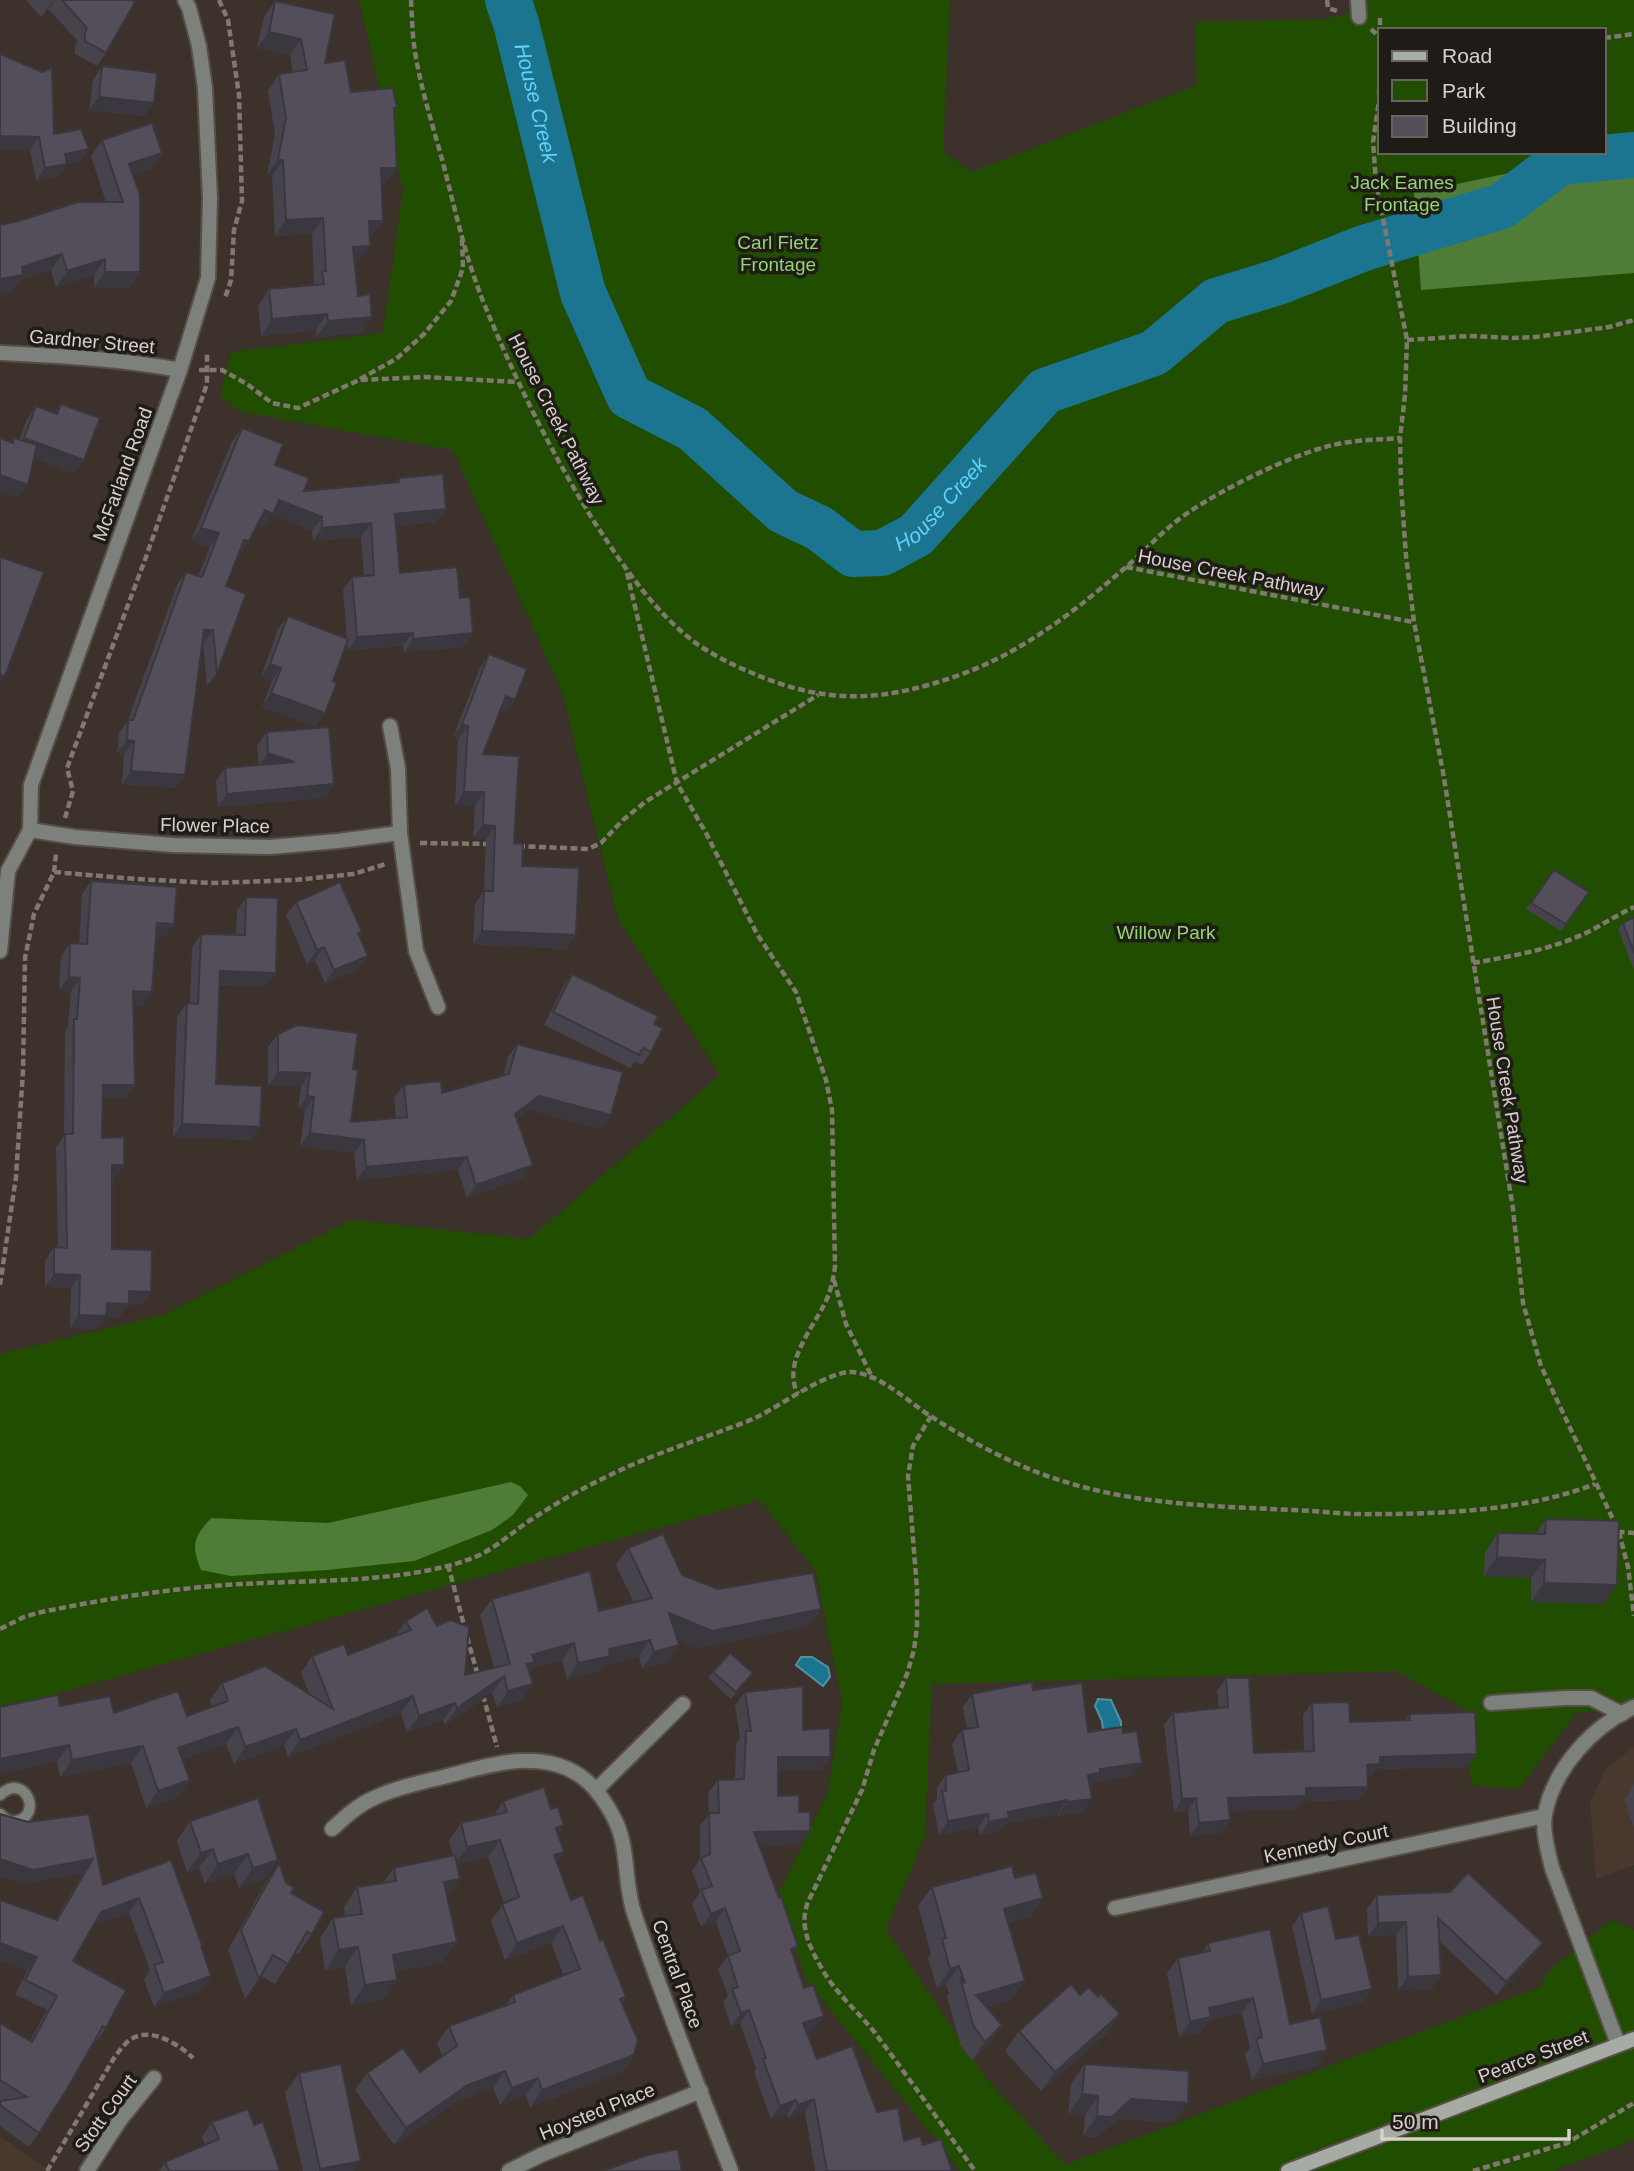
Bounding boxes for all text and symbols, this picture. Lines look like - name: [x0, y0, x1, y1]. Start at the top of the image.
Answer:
- legend: [1378, 28, 1606, 154]
- water label: House Creek: [510, 41, 563, 167]
- text: Road: [1442, 44, 1492, 67]
- text: Park: [1442, 79, 1486, 102]
- text: Building: [1442, 114, 1517, 137]
- park label: Jack Eames Frontage: [1350, 172, 1454, 215]
- park label: Carl Fietz Frontage: [737, 232, 819, 275]
- street label: Gardner Street: [28, 326, 156, 357]
- street label: House Creek Pathway: [504, 330, 609, 509]
- street label: McFarland Road: [89, 405, 156, 544]
- water label: House Creek: [890, 451, 992, 555]
- street label: House Creek Pathway: [1136, 545, 1326, 602]
- street label: Flower Place: [160, 814, 270, 837]
- park label: Willow Park: [1116, 922, 1216, 943]
- street label: House Creek Pathway: [1482, 995, 1533, 1186]
- street label: Kennedy Court: [1262, 1820, 1391, 1867]
- street label: Central Place: [648, 1917, 707, 2031]
- street label: Pearce Street: [1475, 2026, 1592, 2087]
- street label: Stott Court: [70, 2070, 141, 2156]
- street label: Hoysted Place: [536, 2079, 658, 2144]
- scale bar: [1382, 2098, 1569, 2142]
- text: 50 m: [1392, 2110, 1439, 2133]

